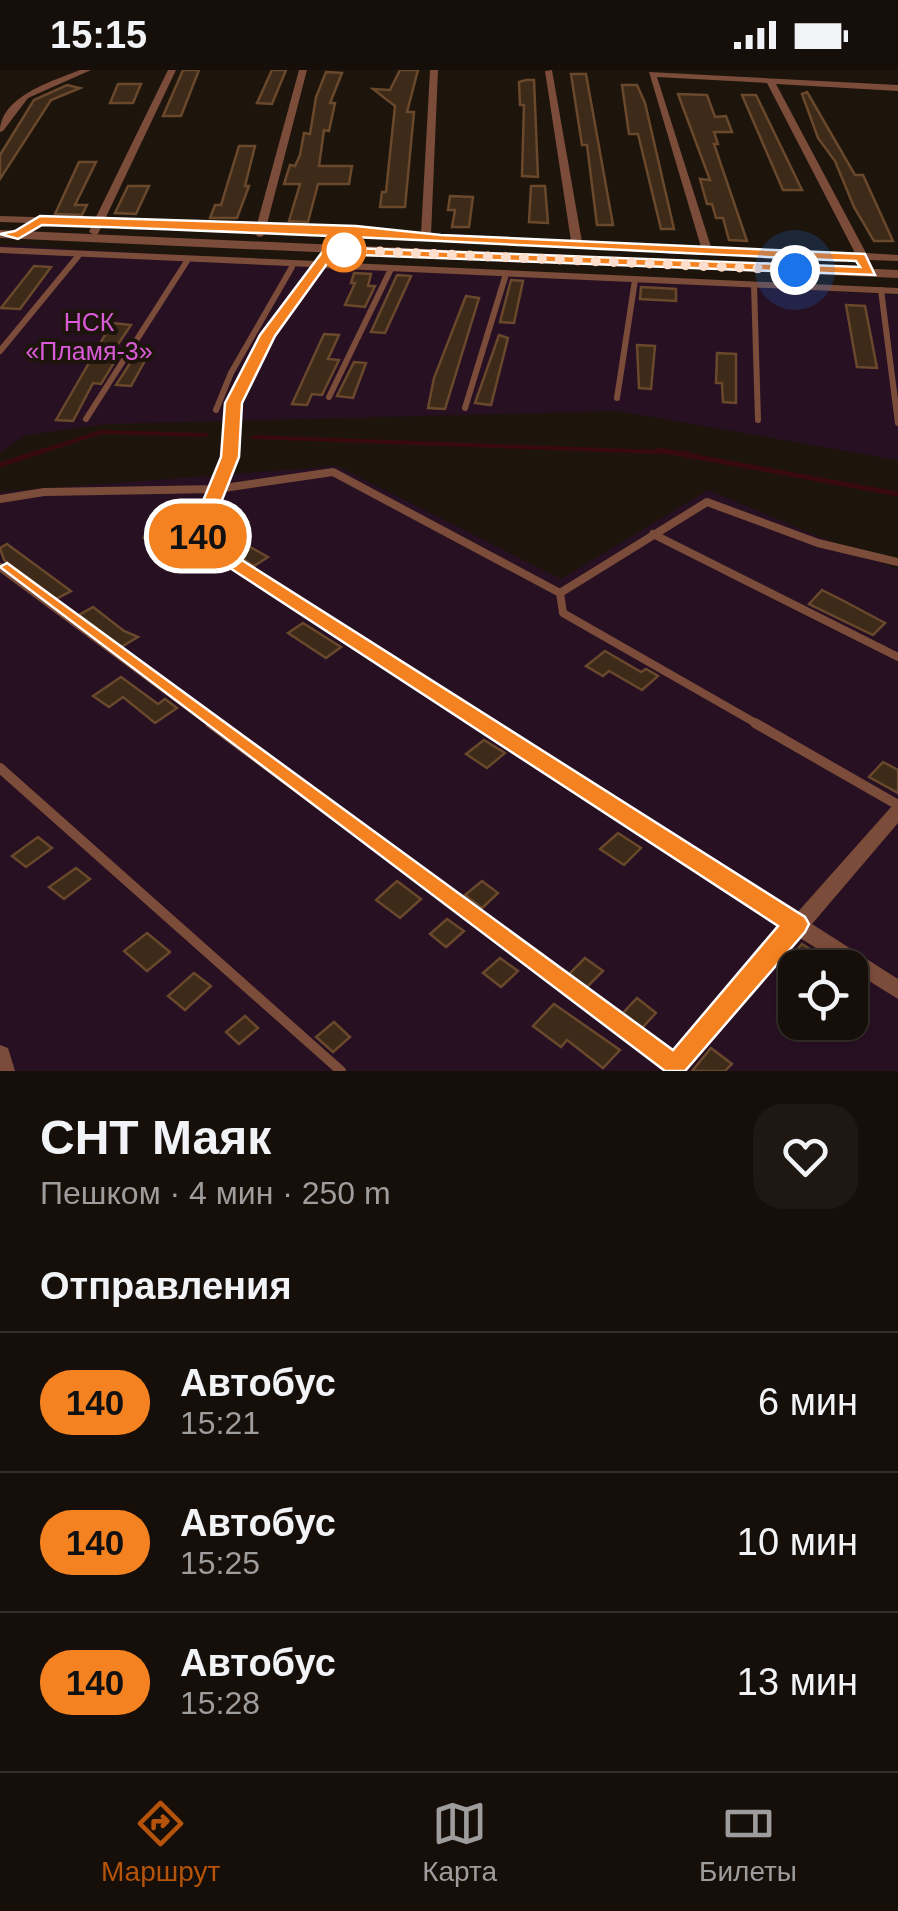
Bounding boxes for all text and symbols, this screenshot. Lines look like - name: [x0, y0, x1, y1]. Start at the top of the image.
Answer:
- text: 15:15: [50, 14, 147, 56]
- unlabelled marker: [323, 229, 365, 271]
- your location: [770, 245, 820, 295]
- park label: НСК «Пламя-3»: [25, 308, 153, 365]
- line badge: 140: [140, 504, 256, 568]
- text: 140: [169, 517, 227, 556]
- map controls: [778, 950, 868, 1040]
- button: locate: [778, 950, 868, 1040]
- button: heart: [753, 1104, 858, 1209]
- text: СНТ Маяк: [40, 1111, 271, 1164]
- text: Пешком · 4 мин · 250 m: [40, 1175, 391, 1211]
- text: Отправления: [40, 1265, 292, 1307]
- text: Автобус: [180, 1362, 336, 1404]
- text: 6 мин: [758, 1381, 858, 1423]
- text: 140: [66, 1383, 124, 1422]
- text: 15:21: [180, 1405, 260, 1441]
- text: Автобус: [180, 1502, 336, 1544]
- text: 10 мин: [737, 1521, 858, 1563]
- text: 140: [66, 1523, 124, 1562]
- text: 15:25: [180, 1545, 260, 1581]
- text: Автобус: [180, 1642, 336, 1684]
- text: 13 мин: [737, 1661, 858, 1703]
- text: 140: [66, 1663, 124, 1702]
- text: 15:28: [180, 1685, 260, 1721]
- tab: Маршрут: [101, 1796, 220, 1888]
- tab: Карта: [422, 1796, 497, 1888]
- tab: Билеты: [699, 1796, 797, 1888]

